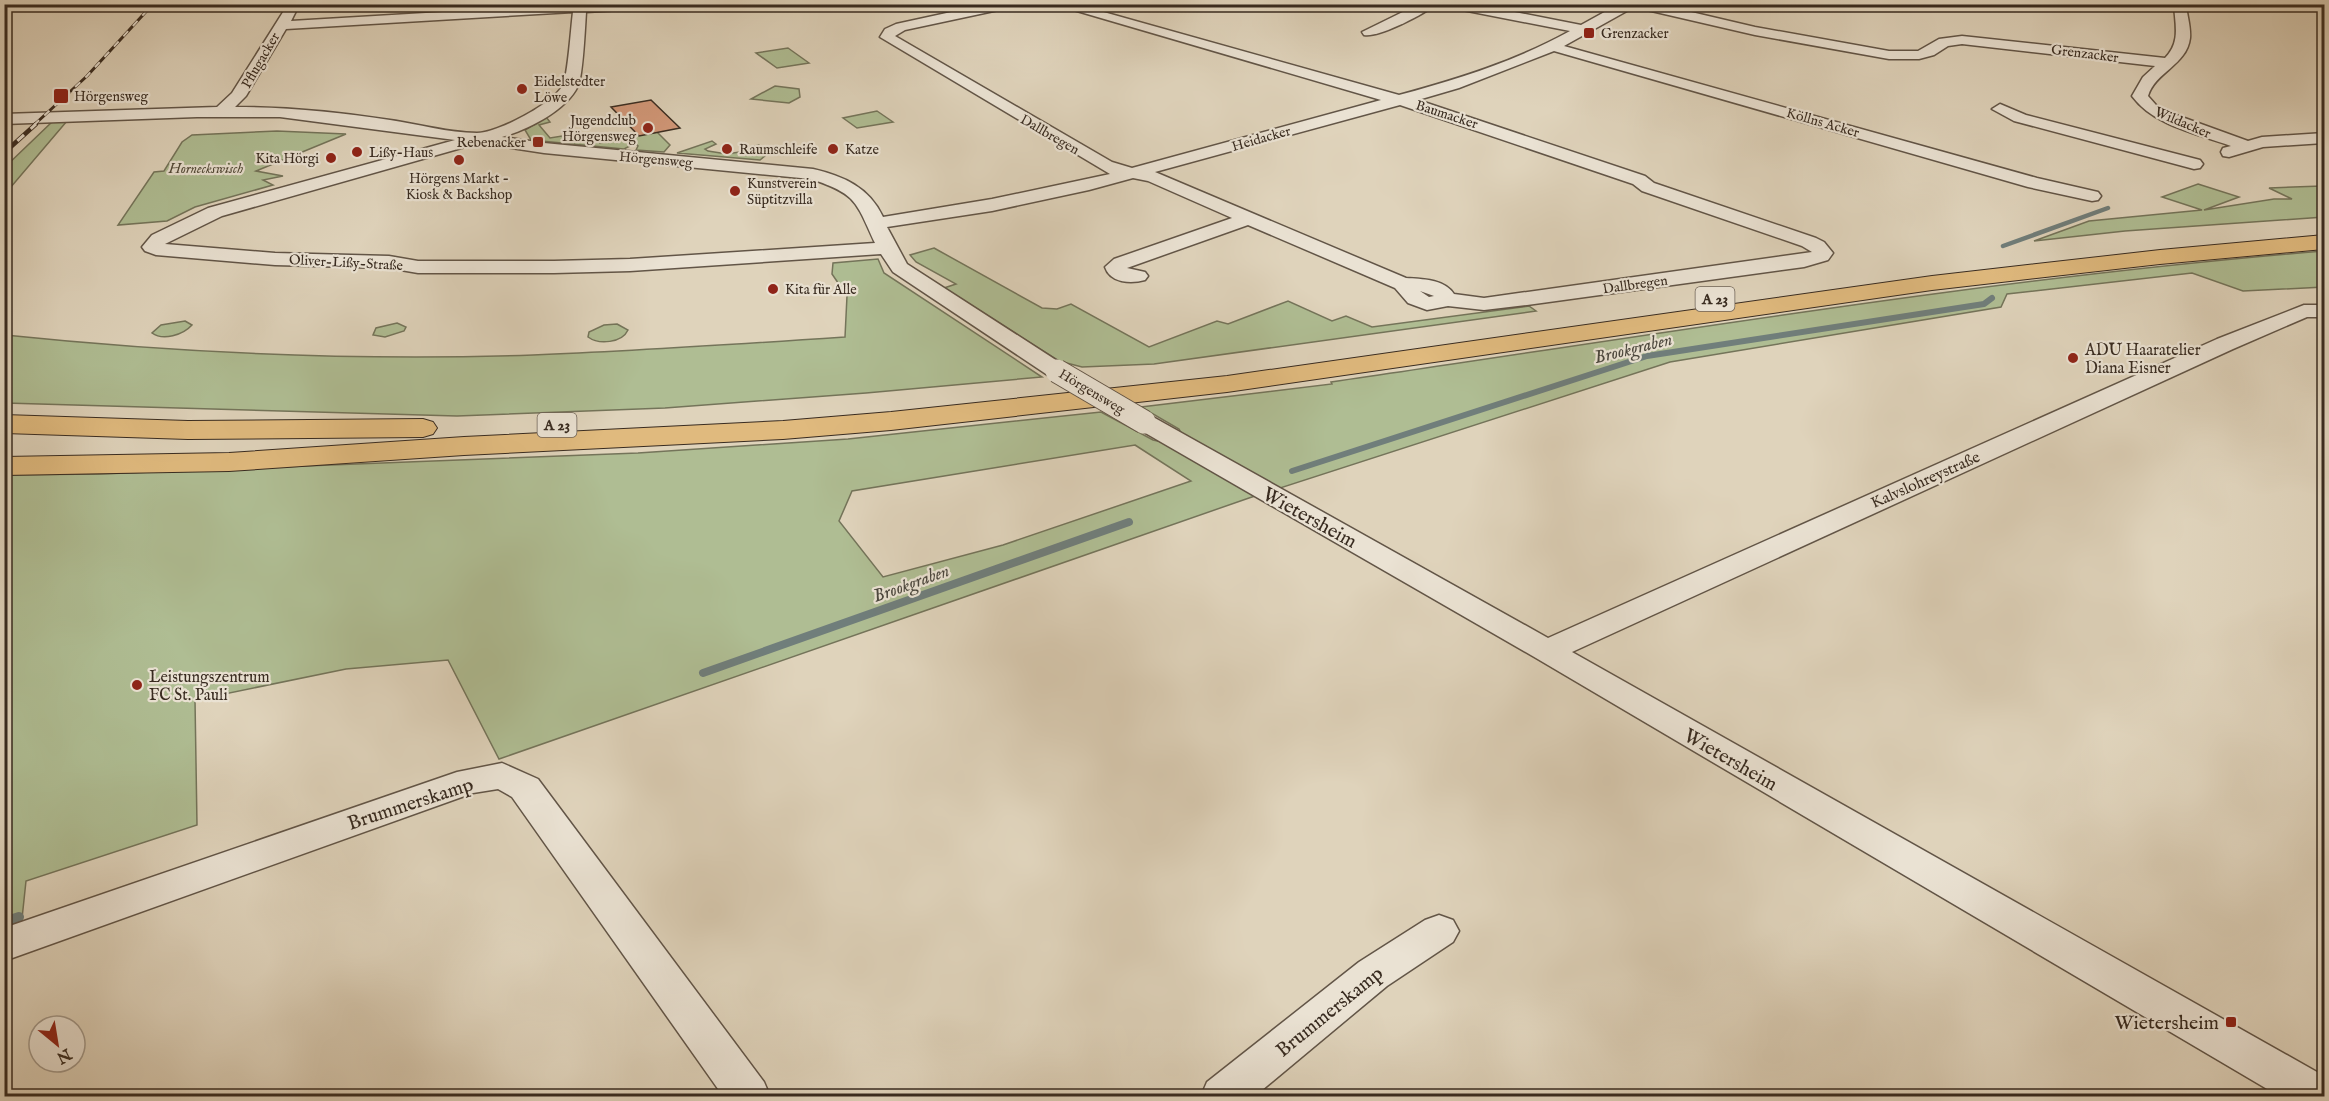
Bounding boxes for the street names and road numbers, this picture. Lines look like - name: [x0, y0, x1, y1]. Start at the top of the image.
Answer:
- street label: Pflugacker: [238, 29, 284, 92]
- street label: Grenzacker: [2050, 41, 2120, 67]
- street label: Baumacker: [1413, 96, 1480, 133]
- street label: Wildacker: [2152, 103, 2213, 143]
- street label: Köllns Acker: [1784, 104, 1861, 142]
- street label: Dallbregen: [1017, 111, 1083, 159]
- street label: Heidacker: [1230, 122, 1293, 156]
- street label: Hörgensweg: [618, 148, 694, 172]
- street label: Oliver-Lißy-Straße: [289, 251, 404, 275]
- street label: Dallbregen: [1601, 271, 1669, 298]
- road number: A 23: [1696, 287, 1734, 311]
- street label: Hörgensweg: [1055, 365, 1128, 419]
- road number: A 23: [538, 413, 576, 437]
- street label: Kalvslohreystraße: [1868, 448, 1983, 514]
- street label: Wietersheim: [1258, 482, 1361, 555]
- street label: Wietersheim: [1679, 723, 1782, 797]
- street label: Brummerskamp: [344, 772, 477, 837]
- street label: Brummerskamp: [1271, 961, 1389, 1063]

